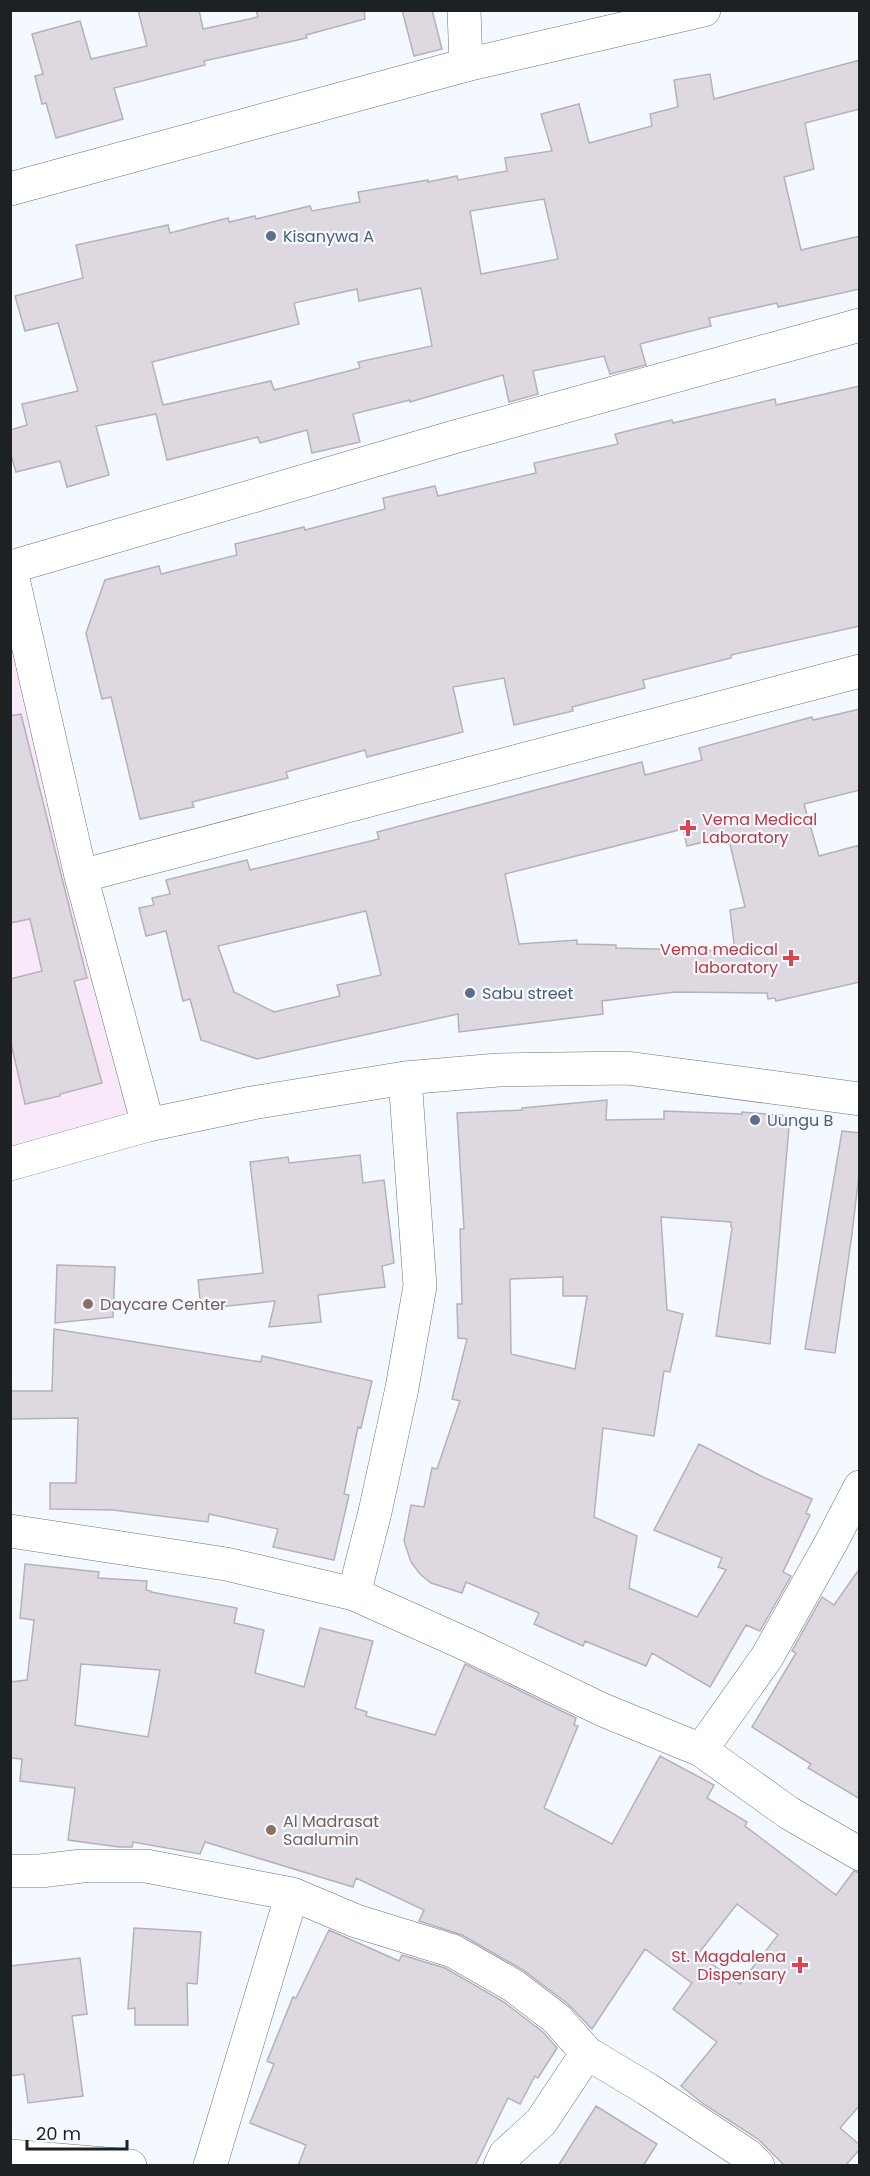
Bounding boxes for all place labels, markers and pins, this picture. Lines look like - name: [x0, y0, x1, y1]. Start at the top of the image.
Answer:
- place label: Kisanywa A: [283, 225, 374, 248]
- marker: Kisanywa A: [264, 229, 278, 243]
- place label: Vema Medical Laboratory: [702, 808, 817, 849]
- marker: Vema Medical Laboratory: [679, 819, 697, 837]
- place label: Vema medical laboratory: [660, 938, 778, 979]
- marker: Vema medical laboratory: [782, 949, 800, 967]
- place label: Sabu street: [482, 982, 574, 1005]
- marker: Sabu street: [463, 986, 477, 1000]
- place label: Uungu B: [767, 1109, 834, 1132]
- marker: Uungu B: [748, 1113, 762, 1127]
- place label: Daycare Center: [100, 1293, 226, 1316]
- marker: Daycare Center: [81, 1297, 95, 1311]
- place label: Al Madrasat Saalumin: [283, 1810, 379, 1851]
- marker: Al Madrasat Saalumin: [264, 1823, 278, 1837]
- place label: St. Magdalena Dispensary: [671, 1945, 786, 1986]
- marker: St. Magdalena Dispensary: [791, 1956, 809, 1974]

